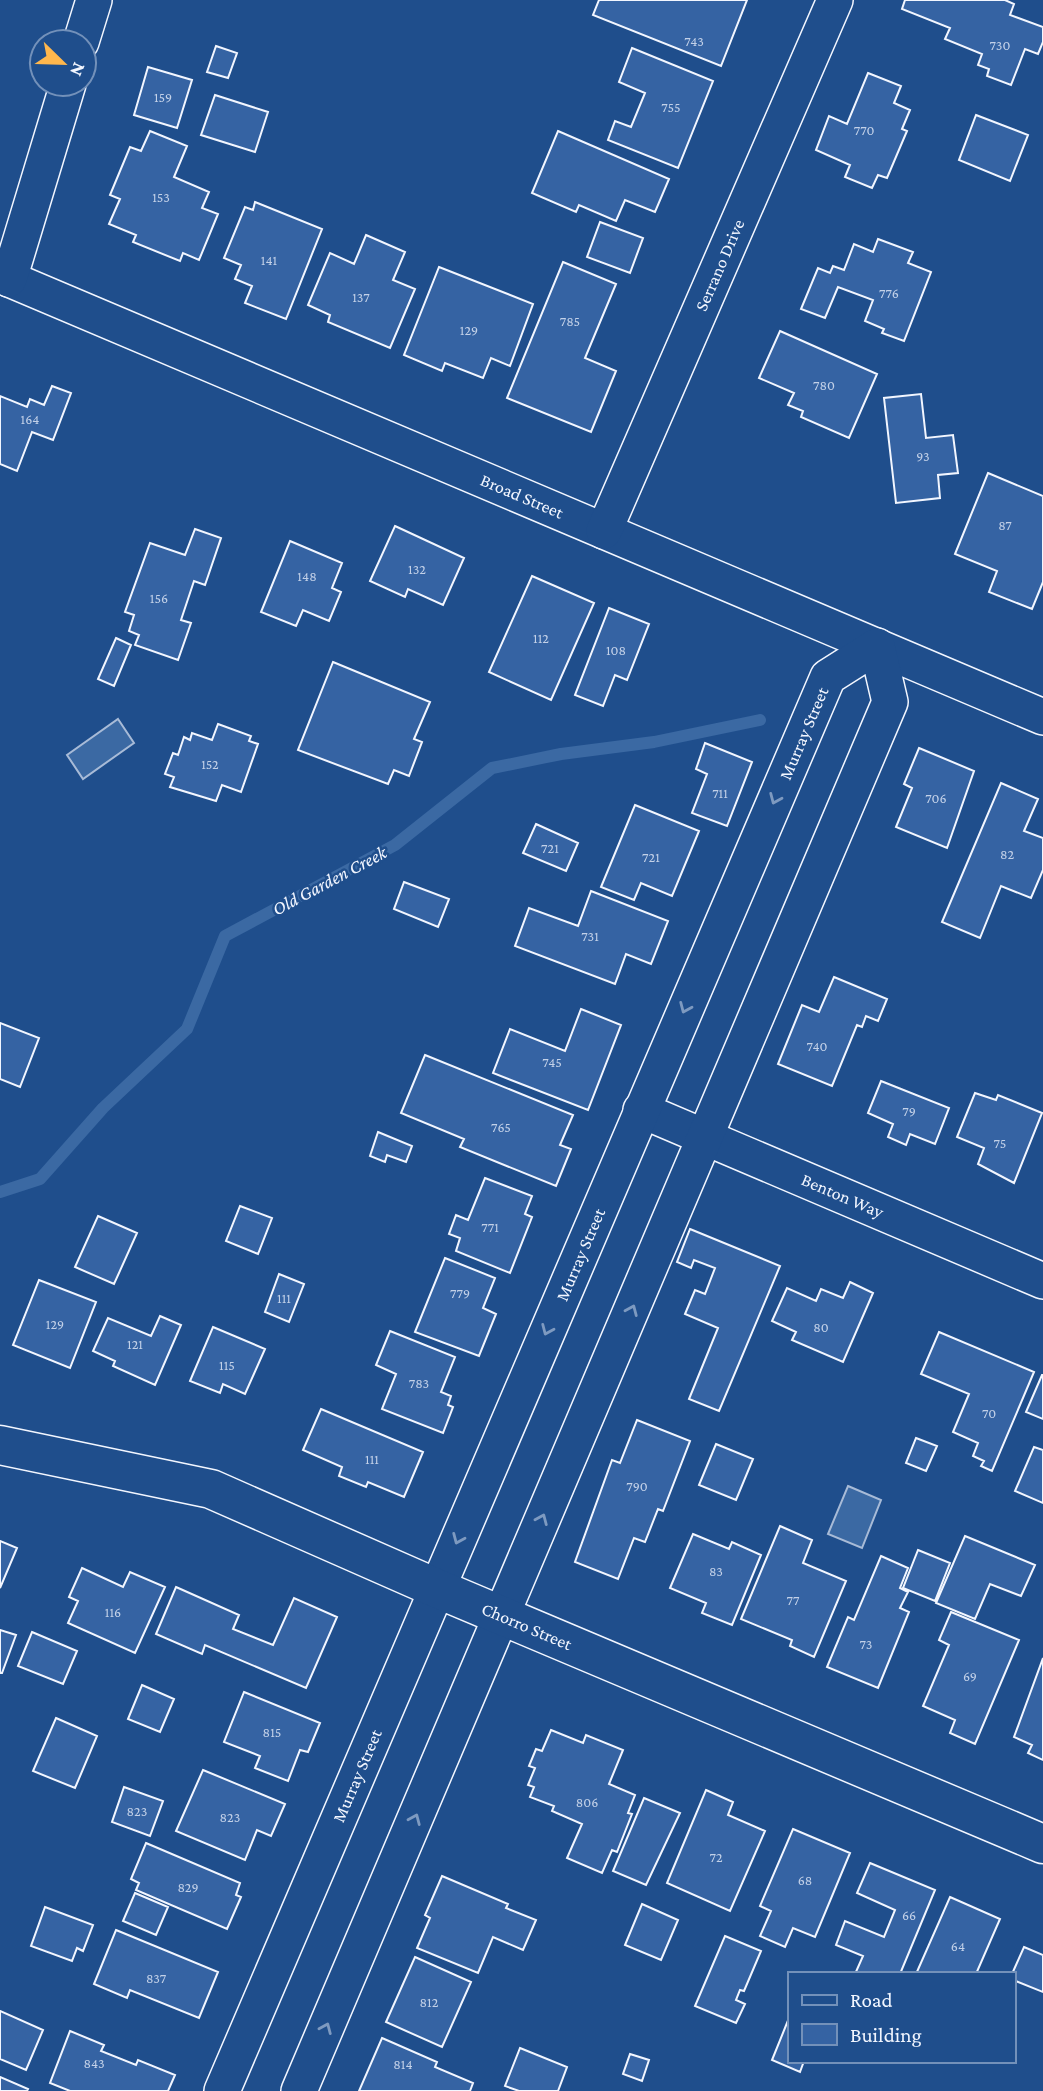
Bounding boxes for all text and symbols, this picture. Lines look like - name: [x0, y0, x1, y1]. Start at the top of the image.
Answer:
- north arrow: [28, 28, 98, 98]
- house number: 743: [684, 33, 704, 49]
- house number: 730: [990, 37, 1011, 53]
- text: N: [66, 59, 90, 80]
- house number: 159: [154, 89, 172, 105]
- house number: 755: [661, 99, 681, 115]
- house number: 770: [854, 122, 874, 138]
- house number: 153: [152, 189, 170, 205]
- street label: Serrano Drive: [691, 216, 748, 314]
- house number: 141: [261, 252, 278, 268]
- house number: 776: [879, 285, 899, 301]
- house number: 137: [352, 289, 370, 305]
- house number: 785: [560, 313, 580, 329]
- house number: 129: [460, 322, 478, 338]
- house number: 780: [813, 377, 835, 393]
- house number: 164: [21, 411, 39, 427]
- house number: 93: [916, 448, 930, 464]
- street label: Broad Street: [478, 470, 568, 523]
- house number: 87: [998, 517, 1012, 533]
- house number: 132: [408, 561, 426, 577]
- house number: 148: [297, 568, 317, 584]
- house number: 156: [150, 590, 168, 606]
- house number: 112: [533, 630, 549, 646]
- house number: 108: [606, 642, 626, 658]
- street label: Murray Street: [775, 683, 833, 783]
- house number: 152: [201, 756, 219, 772]
- house number: 711: [712, 785, 728, 801]
- house number: 706: [925, 790, 947, 806]
- one-way arrow: [769, 792, 783, 804]
- house number: 721: [541, 840, 559, 856]
- water label: Old Garden Creek: [268, 841, 391, 919]
- house number: 82: [1000, 846, 1014, 862]
- house number: 721: [642, 849, 660, 865]
- house number: 731: [581, 928, 599, 944]
- one-way arrow: [679, 1001, 693, 1013]
- house number: 740: [806, 1038, 828, 1054]
- house number: 745: [542, 1054, 562, 1070]
- house number: 79: [902, 1103, 916, 1119]
- house number: 765: [491, 1119, 511, 1135]
- house number: 75: [994, 1135, 1006, 1151]
- street label: Benton Way: [798, 1169, 887, 1222]
- street label: Murray Street: [552, 1204, 610, 1304]
- house number: 771: [481, 1219, 499, 1235]
- house number: 779: [450, 1285, 470, 1301]
- house number: 111: [277, 1290, 291, 1306]
- one-way arrow: [623, 1305, 637, 1317]
- house number: 129: [46, 1316, 64, 1332]
- house number: 80: [813, 1319, 829, 1335]
- one-way arrow: [541, 1323, 555, 1335]
- house number: 121: [127, 1336, 143, 1352]
- house number: 115: [219, 1357, 235, 1373]
- house number: 783: [409, 1375, 429, 1391]
- house number: 70: [982, 1405, 996, 1421]
- house number: 111: [365, 1451, 379, 1467]
- house number: 790: [626, 1478, 648, 1494]
- one-way arrow: [534, 1514, 548, 1526]
- one-way arrow: [452, 1532, 466, 1544]
- house number: 83: [709, 1563, 723, 1579]
- house number: 77: [787, 1592, 800, 1608]
- street label: Chorro Street: [479, 1598, 576, 1655]
- house number: 116: [105, 1604, 121, 1620]
- house number: 73: [860, 1636, 872, 1652]
- house number: 69: [963, 1668, 977, 1684]
- house number: 815: [263, 1724, 281, 1740]
- street label: Murray Street: [328, 1725, 386, 1825]
- house number: 806: [576, 1794, 598, 1810]
- house number: 823: [127, 1803, 147, 1819]
- house number: 823: [220, 1809, 240, 1825]
- one-way arrow: [407, 1813, 421, 1826]
- house number: 72: [709, 1849, 723, 1865]
- house number: 68: [798, 1872, 812, 1888]
- house number: 829: [177, 1879, 199, 1895]
- house number: 66: [902, 1907, 916, 1923]
- house number: 64: [951, 1938, 965, 1954]
- house number: 837: [146, 1970, 167, 1986]
- legend: [788, 1972, 1015, 2063]
- text: Road: [850, 1988, 893, 2012]
- house number: 812: [420, 1994, 439, 2010]
- one-way arrow: [318, 2023, 332, 2035]
- text: Building: [850, 2023, 922, 2047]
- house number: 843: [83, 2055, 105, 2071]
- house number: 814: [393, 2056, 413, 2072]

